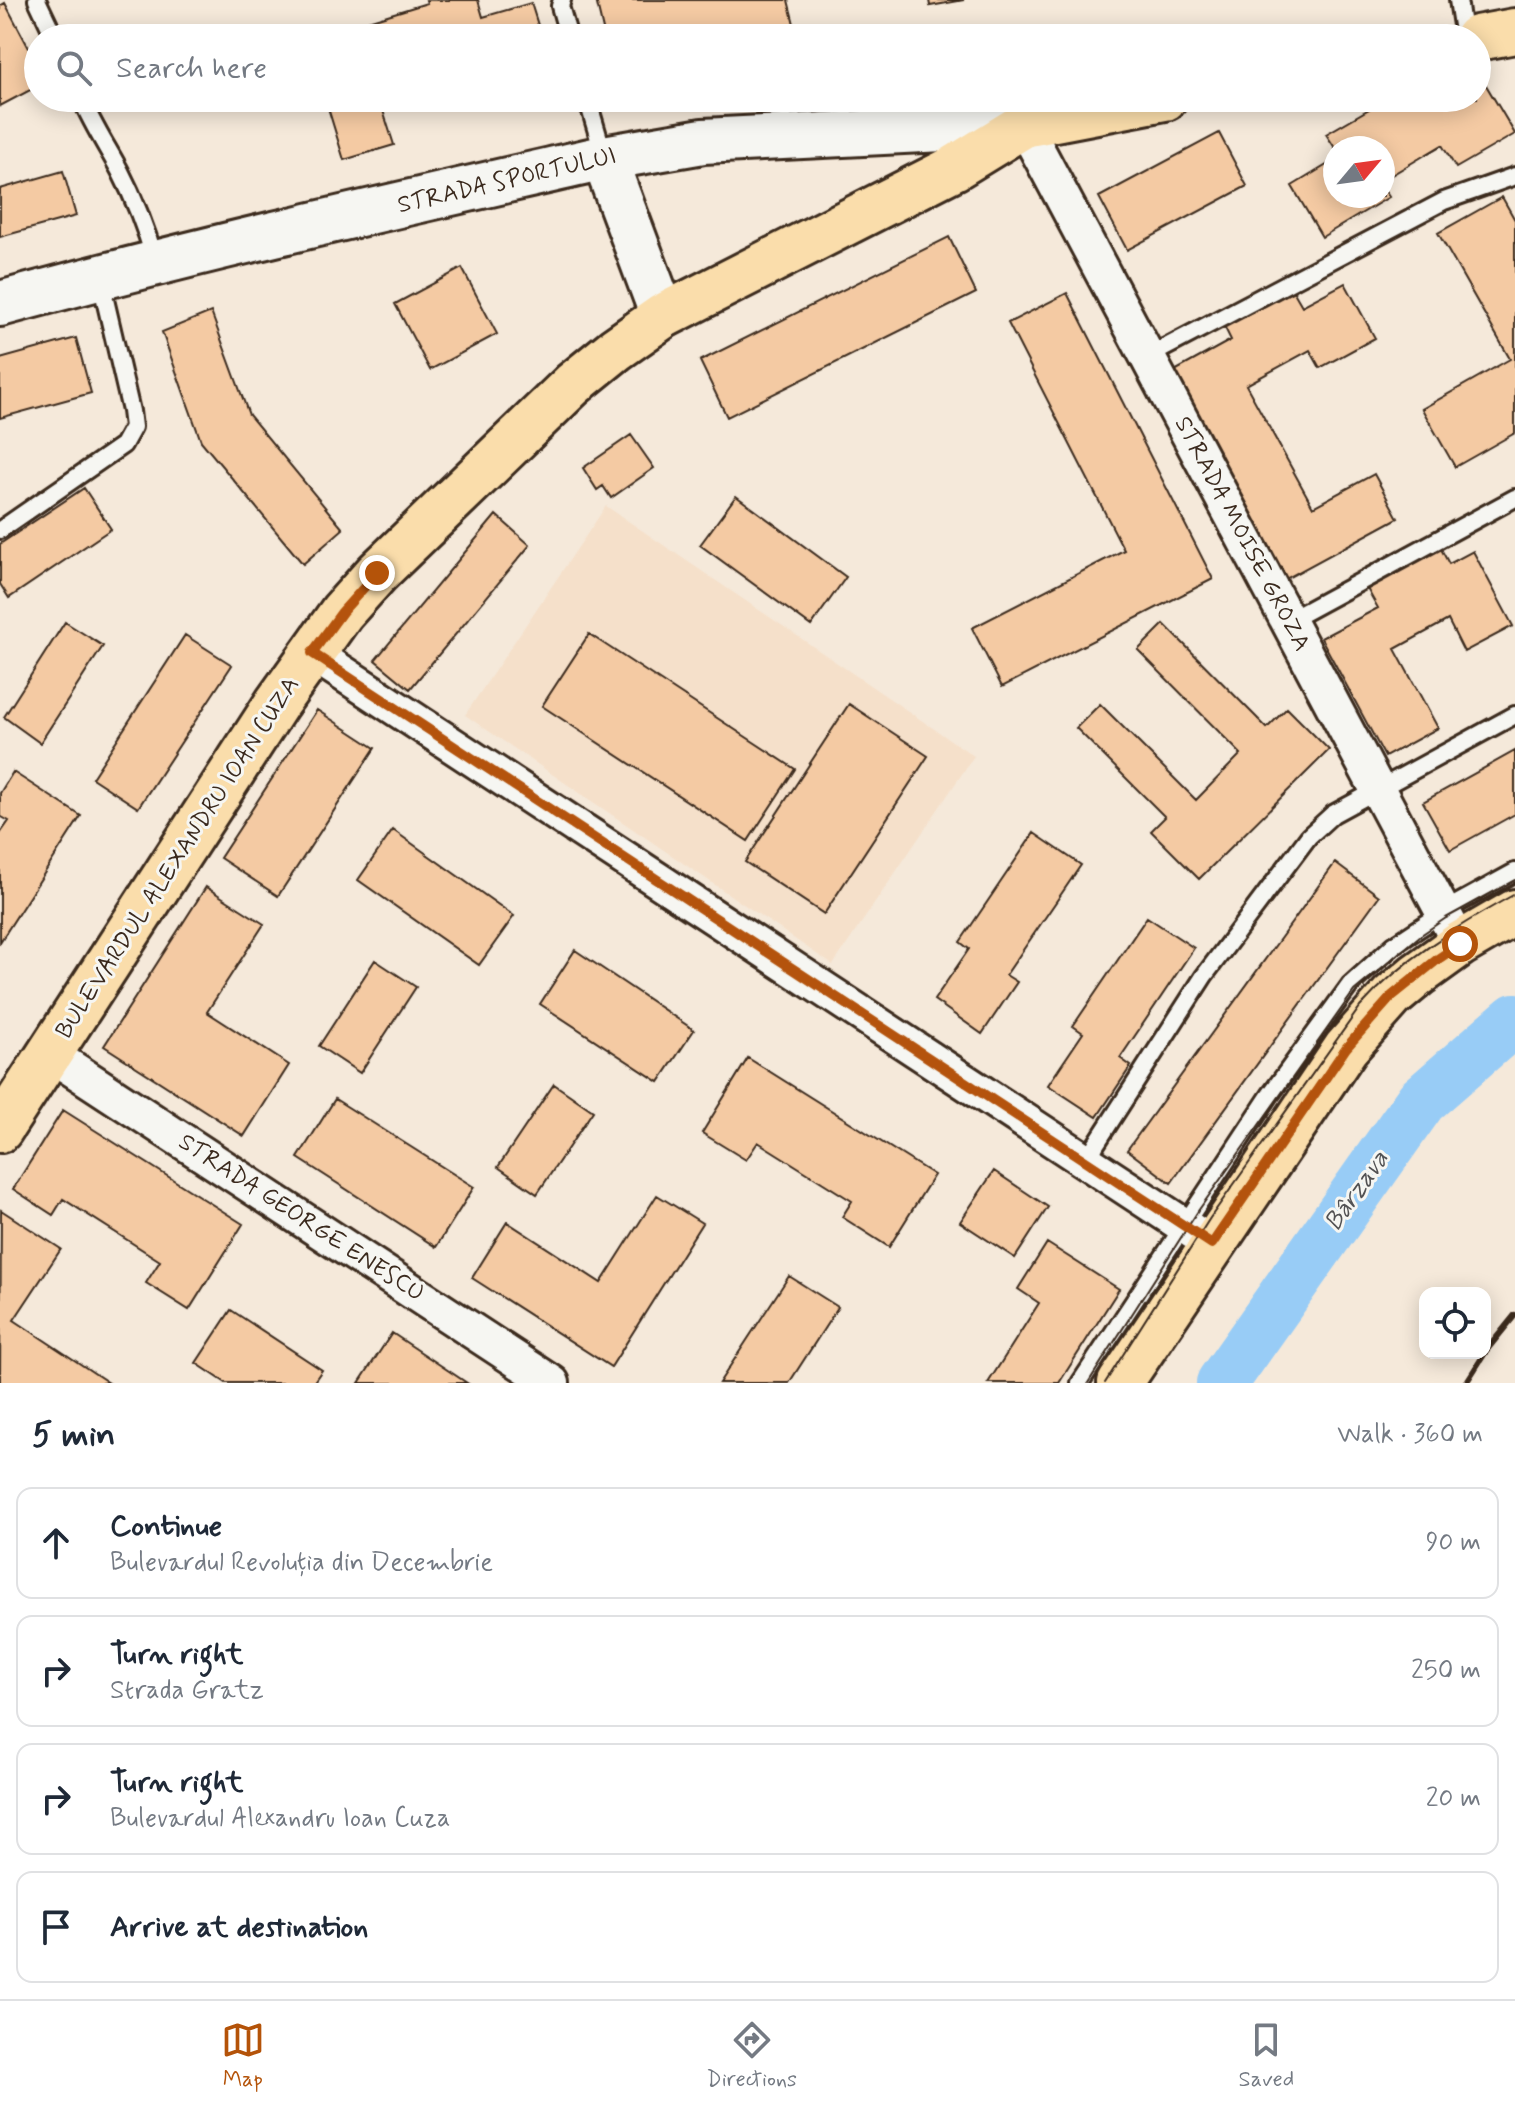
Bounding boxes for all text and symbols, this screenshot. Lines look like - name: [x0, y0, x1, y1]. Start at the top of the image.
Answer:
- search box: [24, 24, 1491, 112]
- icon: search: [52, 46, 96, 90]
- text: Search here: [116, 49, 267, 88]
- north arrow: [1323, 136, 1395, 208]
- street label: STRADA SPORTULUI: [395, 141, 619, 221]
- street label: STRADA MOISE GROZA: [1167, 411, 1317, 657]
- route end: [359, 555, 395, 591]
- street label: BULEVARDUL ALEXANDRU IOAN CUZA: [49, 671, 307, 1045]
- route start: [1442, 926, 1478, 962]
- street label: STRADA GEORGE ENESCU: [172, 1127, 430, 1309]
- water label: Bârzava: [1317, 1144, 1397, 1238]
- map controls: [1419, 1287, 1491, 1359]
- button: locate: [1419, 1287, 1491, 1359]
- text: 5 min: [32, 1413, 115, 1458]
- text: Walk · 360 m: [1337, 1418, 1483, 1452]
- text: Continue: [110, 1507, 222, 1546]
- icon: ahead: [34, 1521, 78, 1565]
- text: 90 m: [1426, 1526, 1481, 1560]
- text: Bulevardul Revoluția din Decembrie: [110, 1546, 493, 1580]
- text: Turn right: [110, 1635, 243, 1674]
- icon: right: [34, 1649, 78, 1693]
- text: 250 m: [1411, 1654, 1481, 1688]
- text: Strada Gratz: [110, 1674, 264, 1708]
- text: Turn right: [110, 1763, 243, 1802]
- icon: right: [34, 1777, 78, 1821]
- text: 20 m: [1426, 1782, 1481, 1816]
- text: Bulevardul Alexandru Ioan Cuza: [110, 1802, 450, 1836]
- icon: arrive: [34, 1905, 78, 1949]
- text: Arrive at destination: [110, 1908, 368, 1947]
- tab: Map: [221, 2018, 265, 2094]
- tab: Directions: [706, 2018, 797, 2094]
- tab: Saved: [1239, 2018, 1294, 2094]

